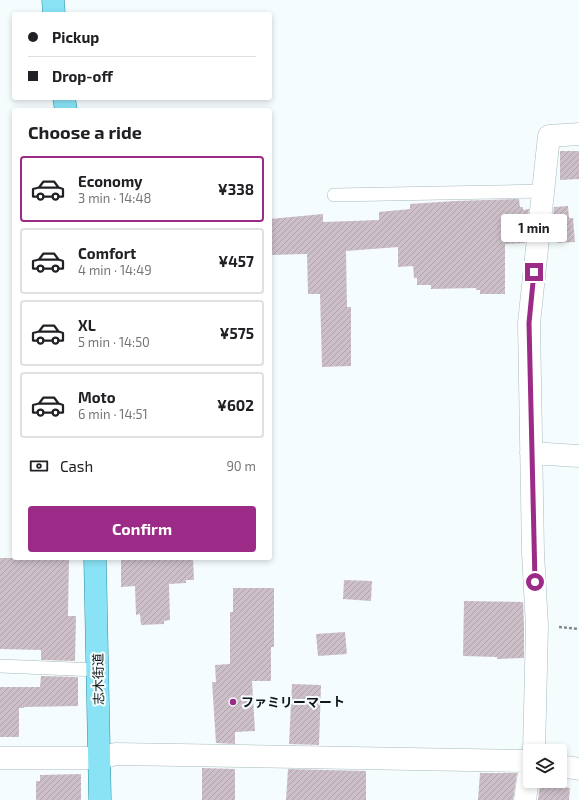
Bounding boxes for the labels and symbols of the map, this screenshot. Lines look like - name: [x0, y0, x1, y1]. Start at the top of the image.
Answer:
- callout: 1 min: [501, 214, 567, 242]
- route end: [525, 263, 543, 281]
- route start: [526, 573, 544, 591]
- street label: 志木街道: [90, 653, 106, 705]
- place label: ファミリーマート: [241, 694, 345, 710]
- marker: ファミリーマート: [228, 697, 238, 707]

